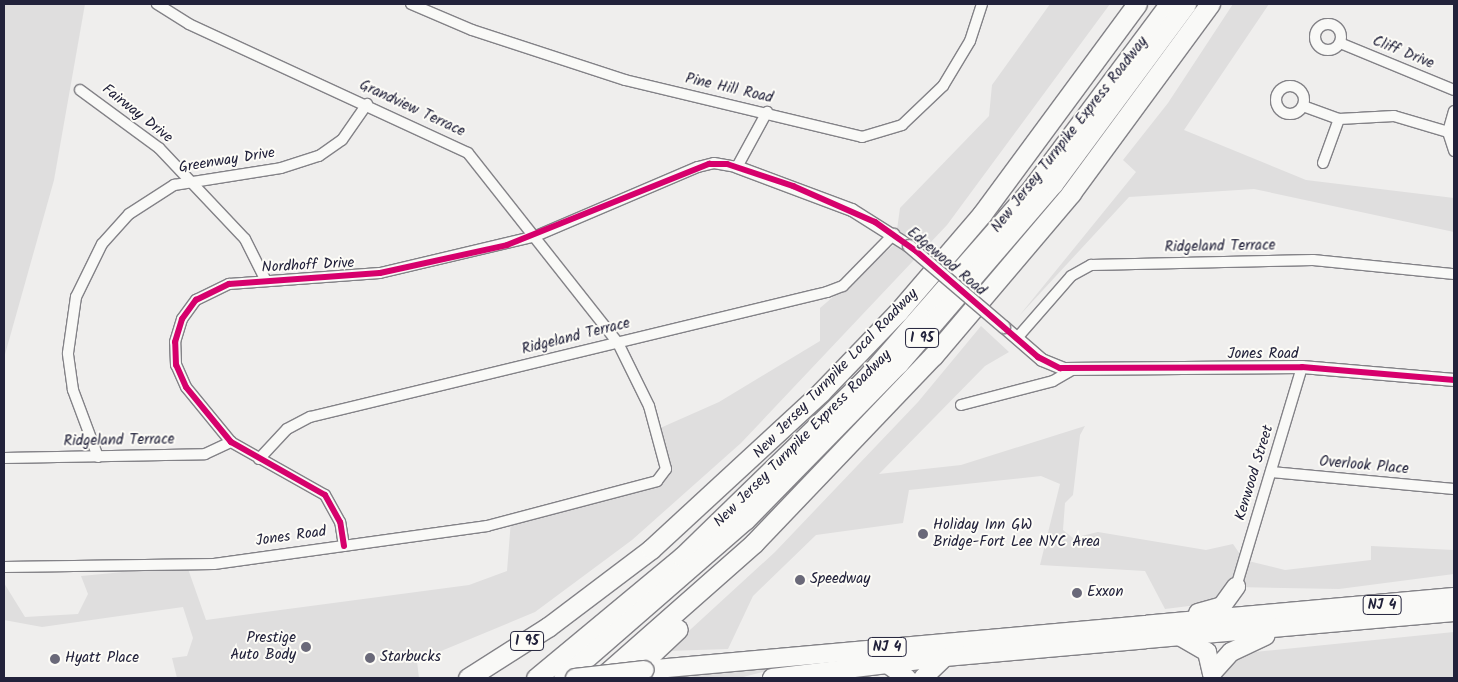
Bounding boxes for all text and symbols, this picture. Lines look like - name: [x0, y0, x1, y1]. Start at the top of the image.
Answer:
- street label: New Jersey Turnpike Express Roadway: [988, 33, 1152, 237]
- street label: Cliff Drive: [1370, 33, 1436, 73]
- street label: Pine Hill Road: [683, 70, 775, 108]
- street label: Grandview Terrace: [356, 77, 468, 141]
- street label: Fairway Drive: [98, 81, 176, 147]
- street label: Greenway Drive: [178, 145, 276, 177]
- street label: Edgewood Road: [903, 224, 989, 300]
- street label: Ridgeland Terrace: [1164, 237, 1276, 257]
- street label: Nordhoff Drive: [261, 255, 355, 277]
- street label: New Jersey Turnpike Local Roadway: [750, 285, 922, 463]
- street label: Ridgeland Terrace: [520, 315, 632, 359]
- road number: I 95: [904, 326, 940, 349]
- street label: New Jersey Turnpike Express Roadway: [710, 346, 896, 532]
- street label: Jones Road: [1227, 346, 1299, 364]
- street label: Kenwood Street: [1232, 423, 1278, 523]
- street label: Ridgeland Terrace: [63, 431, 175, 451]
- street label: Overlook Place: [1318, 453, 1410, 479]
- place label: Holiday Inn GW Bridge-Fort Lee NYC Area: [933, 516, 1100, 551]
- street label: Jones Road: [255, 523, 327, 551]
- marker: Holiday Inn GW Bridge-Fort Lee NYC Area: [917, 528, 929, 540]
- place label: Speedway: [810, 571, 870, 589]
- marker: Speedway: [794, 574, 806, 586]
- place label: Exxon: [1087, 584, 1123, 602]
- marker: Exxon: [1071, 587, 1083, 599]
- road number: NJ 4: [1362, 594, 1402, 616]
- place label: Prestige Auto Body: [230, 629, 296, 664]
- road number: I 95: [510, 630, 544, 652]
- road number: NJ 4: [867, 636, 907, 659]
- marker: Prestige Auto Body: [300, 641, 312, 653]
- place label: Starbucks: [380, 649, 441, 667]
- place label: Hyatt Place: [65, 650, 139, 668]
- marker: Starbucks: [364, 652, 376, 664]
- marker: Hyatt Place: [49, 653, 61, 665]

